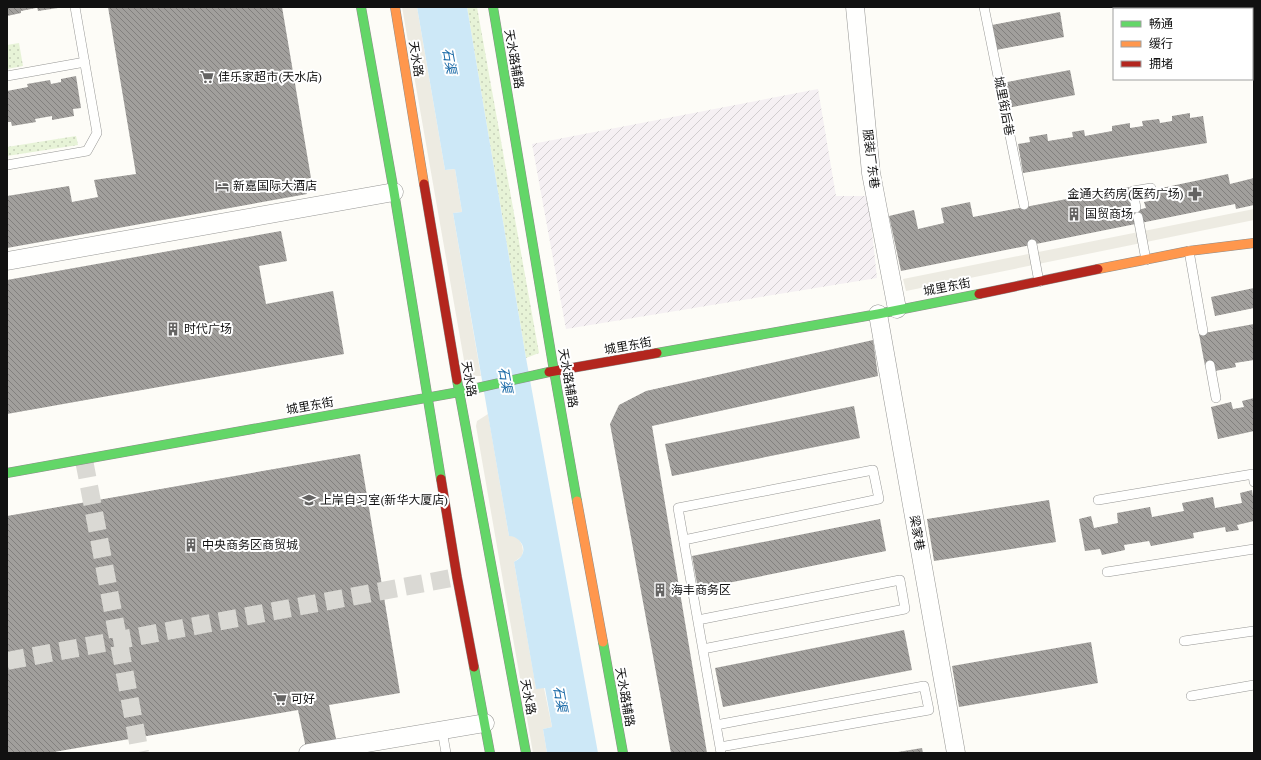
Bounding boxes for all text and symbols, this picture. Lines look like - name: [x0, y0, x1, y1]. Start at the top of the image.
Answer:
- legend: [1113, 8, 1253, 80]
- text: 畅通: [1149, 17, 1173, 31]
- street label: 天水路辅路: [502, 28, 526, 90]
- text: 缓行: [1149, 37, 1173, 51]
- street label: 天水路: [406, 40, 426, 78]
- water label: 石渠: [440, 47, 459, 77]
- text: 拥堵: [1149, 57, 1173, 71]
- supermarket icon: 佳乐家超市(天水店): [199, 69, 215, 85]
- place label: 佳乐家超市(天水店): [218, 70, 322, 84]
- street label: 城里街后巷: [991, 75, 1017, 137]
- street label: 服装厂东巷: [860, 128, 882, 190]
- hotel icon: 新嘉国际大酒店: [214, 178, 230, 194]
- place label: 新嘉国际大酒店: [233, 179, 317, 193]
- pharmacy icon: 金通大药房(医药广场): [1187, 186, 1203, 202]
- place label: 金通大药房(医药广场): [1068, 187, 1184, 201]
- building icon: 国贸商场: [1066, 206, 1082, 222]
- place label: 国贸商场: [1085, 207, 1133, 221]
- street label: 城里东街: [922, 276, 972, 298]
- building icon: 时代广场: [165, 321, 181, 337]
- place label: 时代广场: [184, 322, 232, 336]
- street label: 城里东街: [603, 335, 653, 357]
- street label: 天水路辅路: [556, 347, 580, 409]
- street label: 天水路: [459, 360, 479, 398]
- water label: 石渠: [496, 366, 515, 396]
- street label: 城里东街: [285, 395, 335, 417]
- school or university icon: 上岸自习室(新华大厦店): [301, 492, 317, 508]
- place label: 上岸自习室(新华大厦店): [320, 493, 448, 507]
- street label: 梁家巷: [907, 514, 927, 552]
- building icon: 中央商务区商贸城: [183, 537, 199, 553]
- place label: 中央商务区商贸城: [202, 538, 298, 552]
- building icon: 海丰商务区: [652, 582, 668, 598]
- place label: 海丰商务区: [671, 583, 731, 597]
- street label: 天水路辅路: [613, 666, 637, 728]
- street label: 天水路: [518, 678, 538, 716]
- water label: 石渠: [551, 685, 570, 715]
- supermarket icon: 可好: [272, 691, 288, 707]
- place label: 可好: [291, 692, 315, 706]

